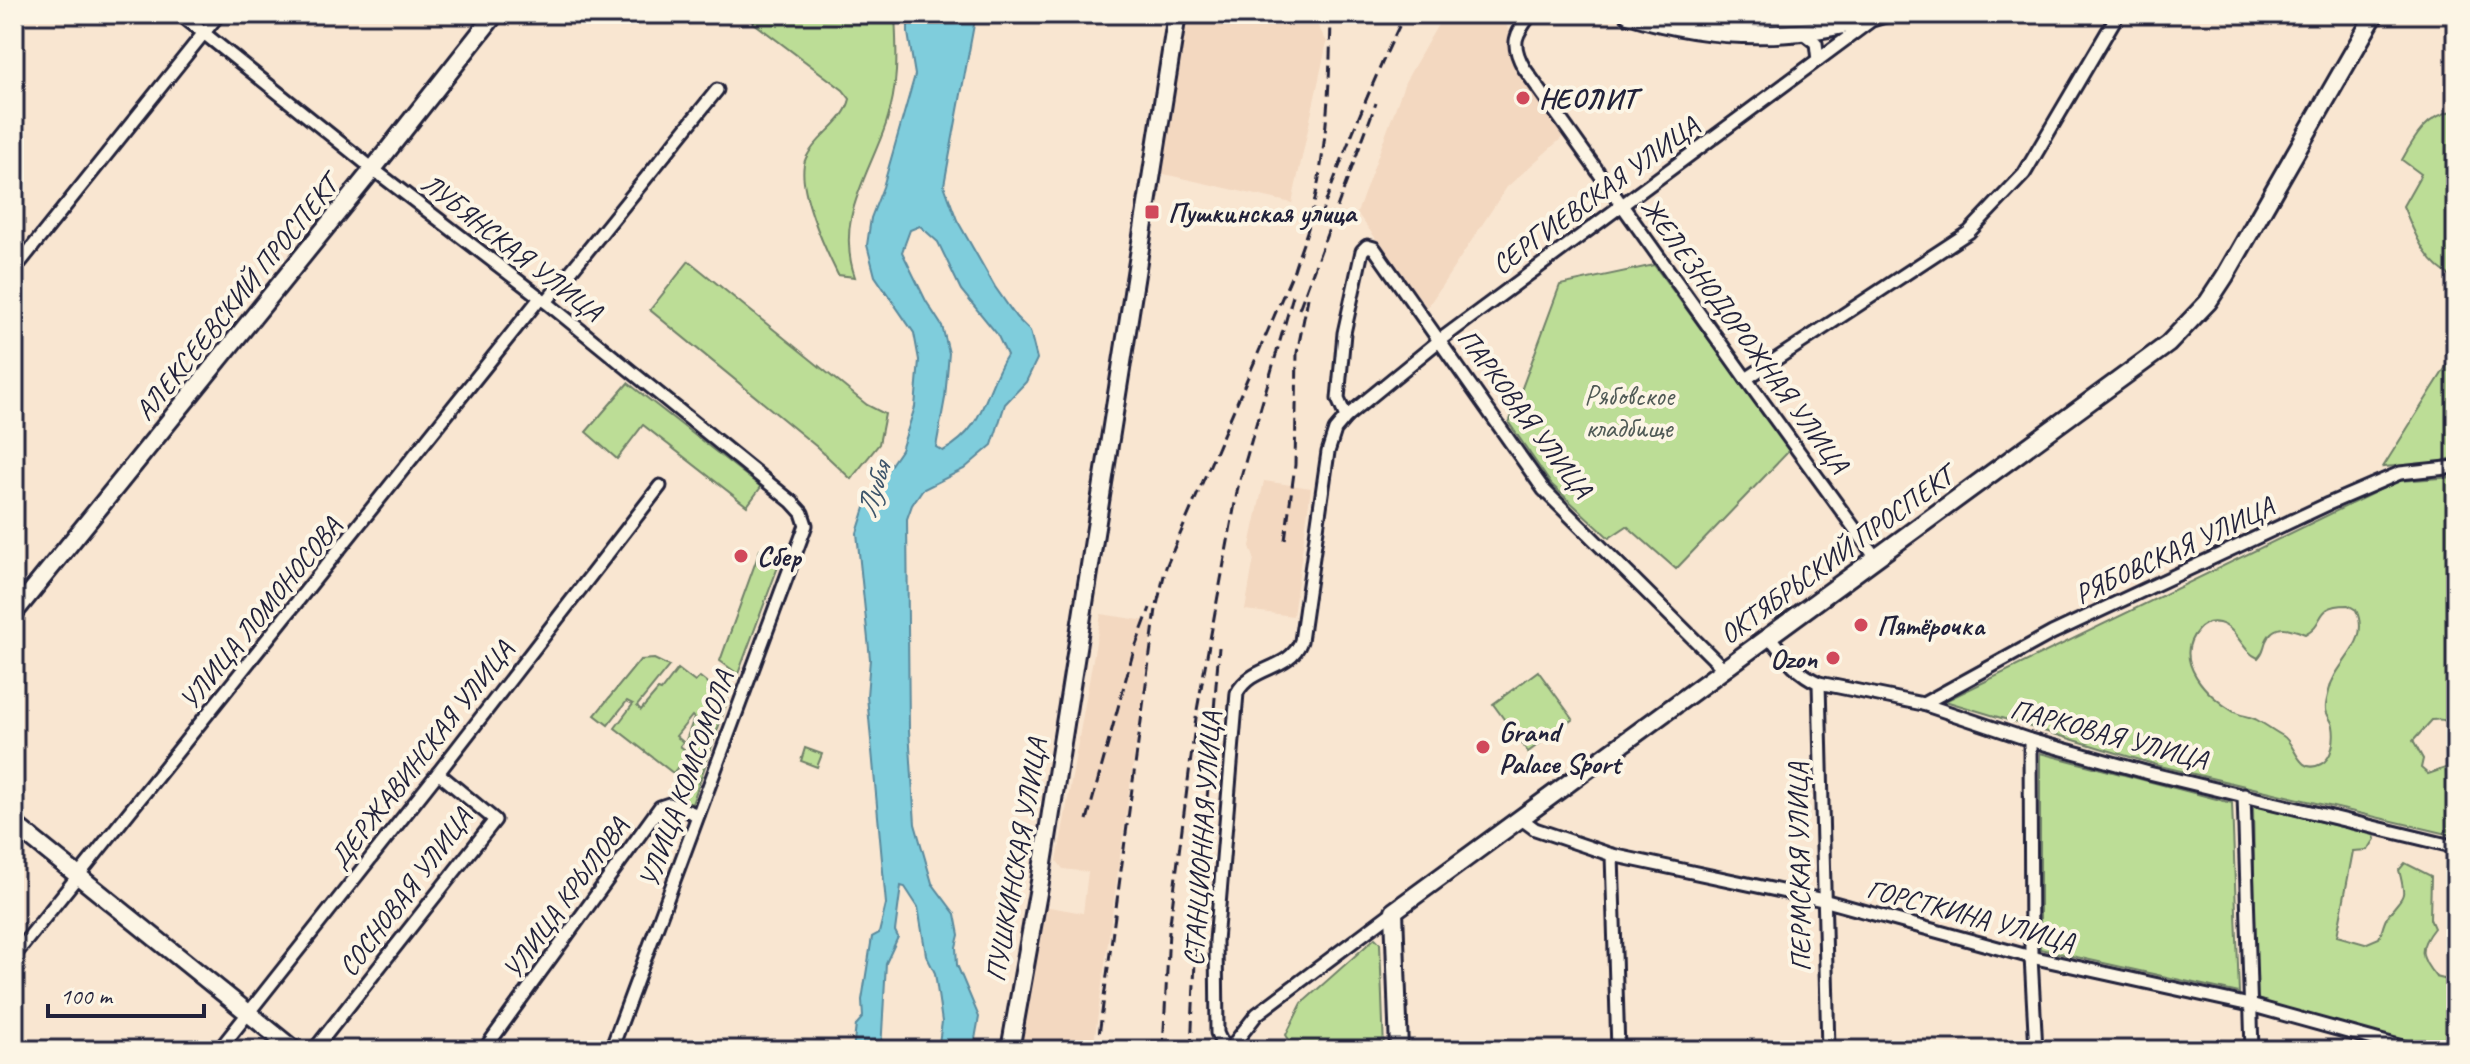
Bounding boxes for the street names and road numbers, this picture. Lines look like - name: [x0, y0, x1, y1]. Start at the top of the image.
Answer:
- street label: СЕРГИЕВСКАЯ УЛИЦА: [1485, 108, 1706, 282]
- street label: АЛЕКСЕЕВСКИЙ ПРОСПЕКТ: [127, 163, 350, 427]
- street label: ЛУБЯНСКАЯ УЛИЦА: [415, 165, 611, 330]
- street label: ЖЕЛЕЗНОДОРОЖНАЯ УЛИЦА: [1633, 190, 1858, 481]
- street label: ПАРКОВАЯ УЛИЦА: [1450, 322, 1601, 506]
- street label: ОКТЯБРЬСКИЙ ПРОСПЕКТ: [1712, 454, 1965, 651]
- street label: РЯБОВСКАЯ УЛИЦА: [2069, 488, 2281, 611]
- street label: УЛИЦА ЛОМОНОСОВА: [172, 509, 349, 716]
- street label: ДЕРЖАВИНСКАЯ УЛИЦА: [321, 632, 521, 875]
- street label: УЛИЦА КОМСОМОЛА: [631, 664, 742, 892]
- street label: ПАРКОВАЯ УЛИЦА: [2007, 691, 2213, 778]
- street label: СТАНЦИОННАЯ УЛИЦА: [1176, 710, 1228, 967]
- street label: ПУШКИНСКАЯ УЛИЦА: [977, 734, 1055, 984]
- street label: ПЕРМСКАЯ УЛИЦА: [1780, 761, 1818, 972]
- street label: СОСНОВАЯ УЛИЦА: [331, 800, 481, 983]
- street label: УЛИЦА КРЫЛОВА: [495, 810, 636, 986]
- street label: ГОРСТКИНА УЛИЦА: [1863, 870, 2080, 960]

